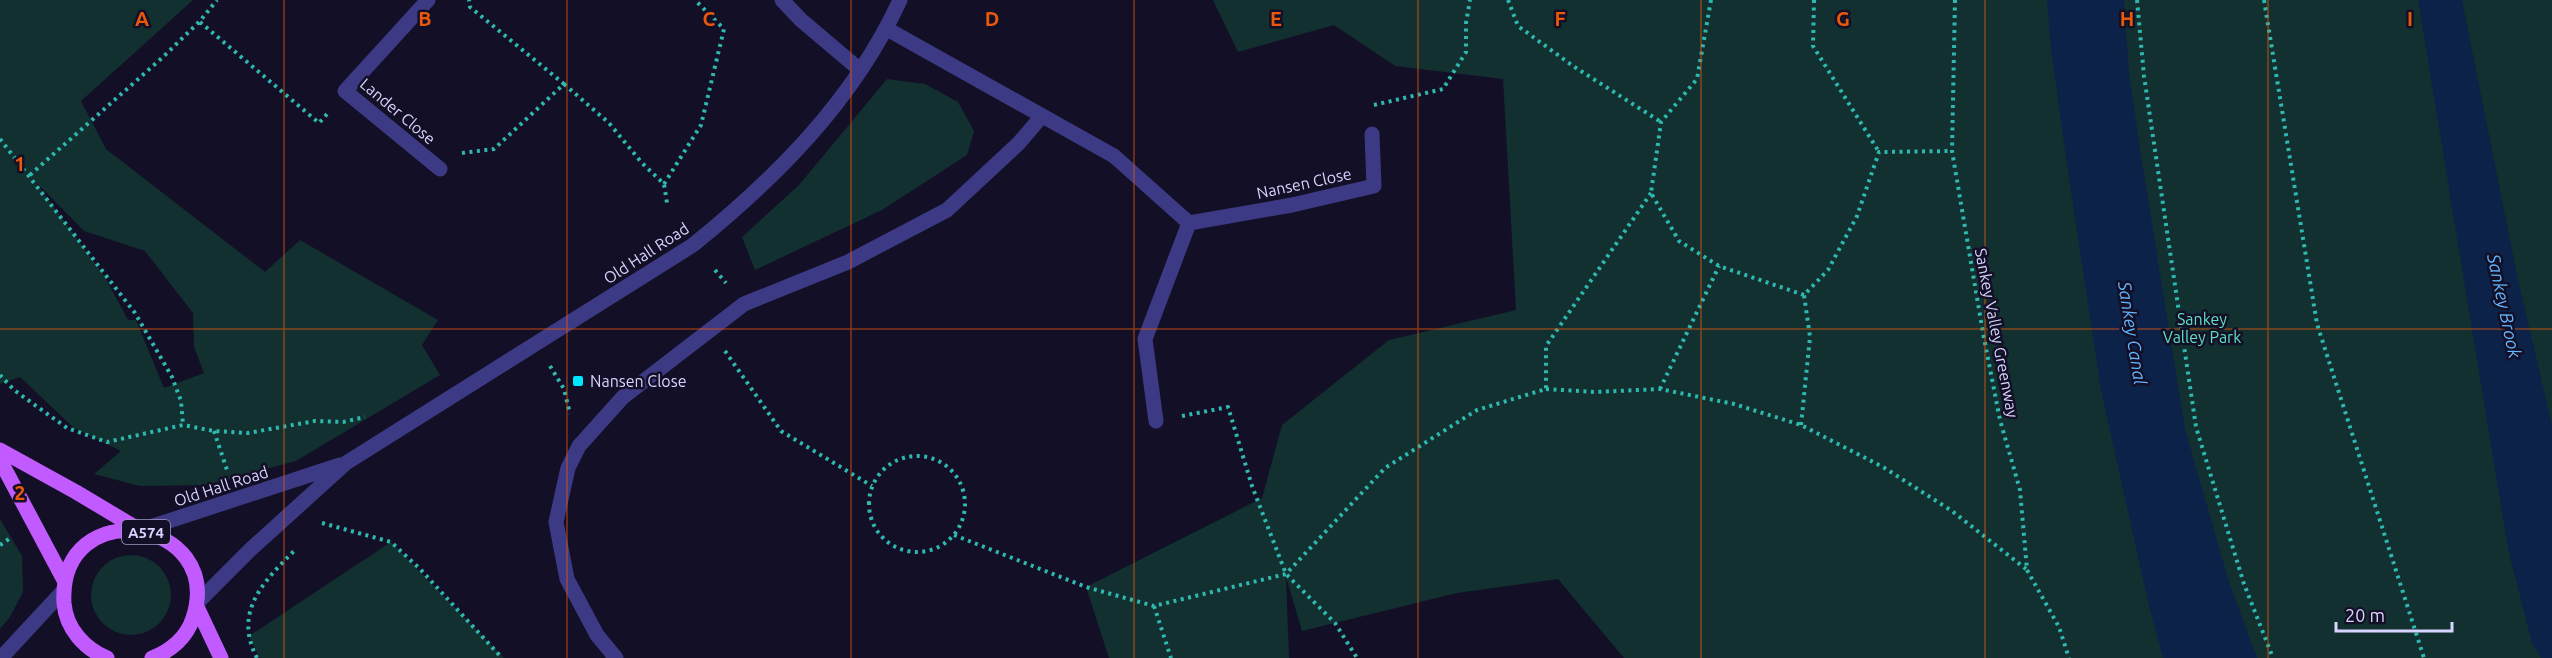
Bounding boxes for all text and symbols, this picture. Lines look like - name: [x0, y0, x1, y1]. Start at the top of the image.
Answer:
- text: A: [135, 7, 149, 30]
- text: B: [418, 7, 432, 30]
- text: C: [703, 7, 716, 30]
- text: D: [985, 7, 999, 30]
- text: E: [1270, 7, 1282, 30]
- text: F: [1554, 7, 1566, 30]
- text: G: [1836, 7, 1850, 30]
- text: H: [2120, 7, 2134, 30]
- text: I: [2407, 7, 2413, 30]
- street label: Lander Close: [357, 74, 439, 148]
- text: 1: [14, 152, 26, 175]
- street label: Nansen Close: [1255, 164, 1353, 202]
- street label: Old Hall Road: [600, 219, 692, 287]
- street label: Sankey Valley Greenway: [1972, 247, 2022, 420]
- water label: Sankey Brook: [2484, 251, 2526, 361]
- water label: Sankey Canal: [2115, 279, 2151, 386]
- park label: Sankey Valley Park: [2163, 310, 2241, 346]
- place label: Nansen Close: [590, 372, 687, 390]
- marker: Nansen Close: [571, 374, 585, 388]
- street label: Old Hall Road: [172, 462, 270, 510]
- text: 2: [14, 481, 26, 504]
- road number: A574: [122, 520, 170, 544]
- scale bar: [2336, 595, 2452, 633]
- text: 20 m: [2345, 605, 2385, 625]

